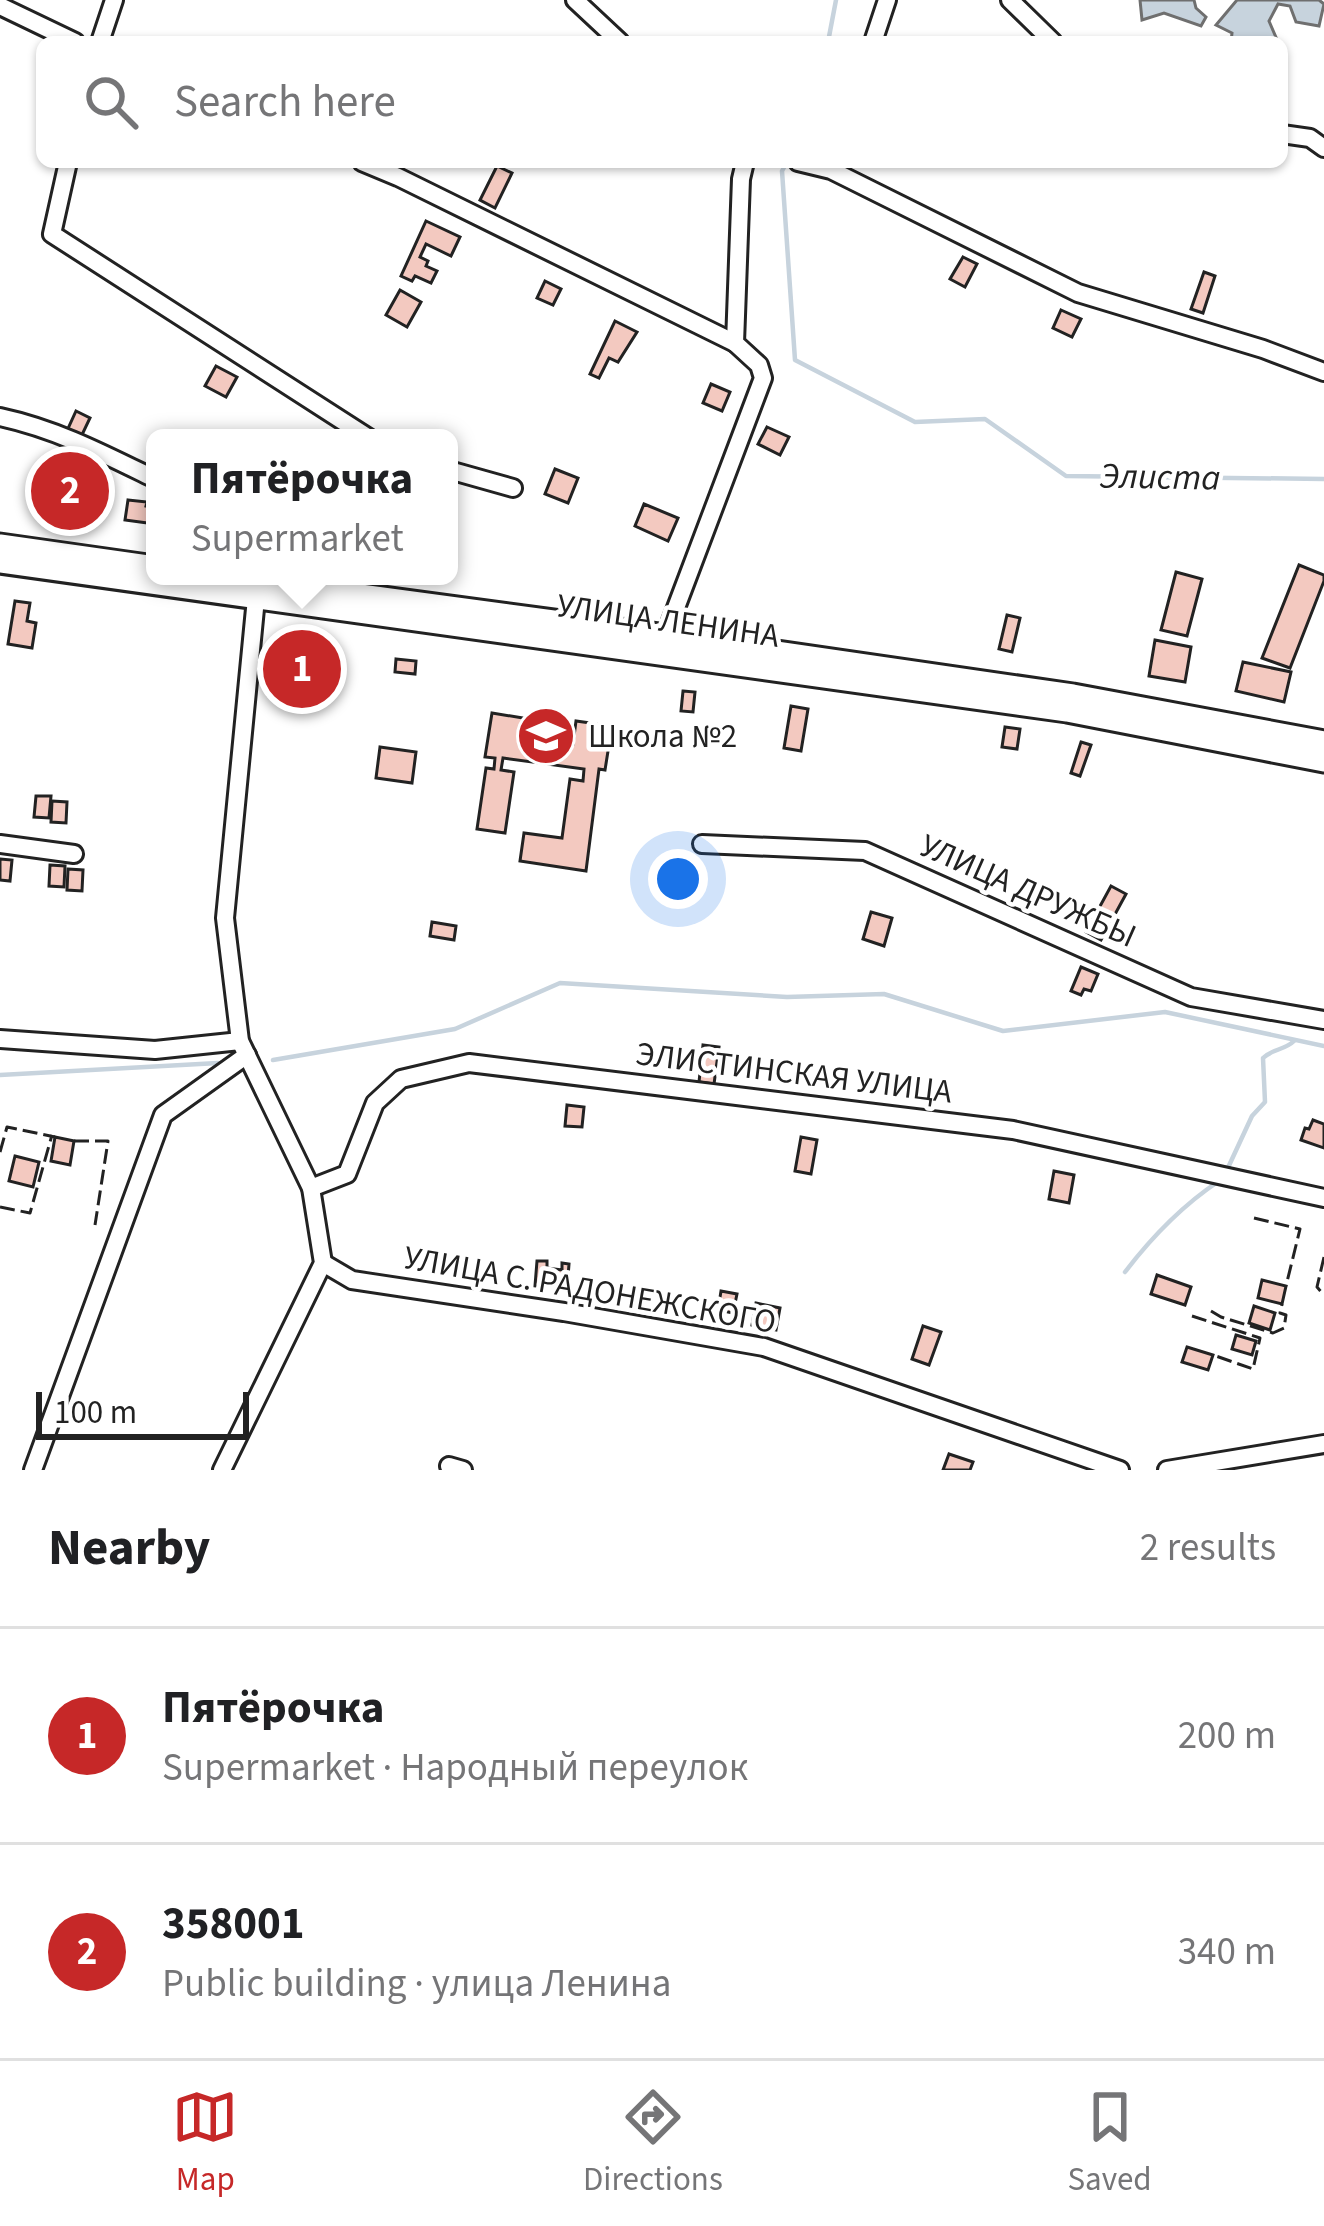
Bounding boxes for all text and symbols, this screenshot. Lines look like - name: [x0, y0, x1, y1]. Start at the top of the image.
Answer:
- search box: [36, 36, 1288, 168]
- icon: search: [78, 69, 144, 135]
- text: Search here: [174, 70, 396, 134]
- popup: [146, 429, 458, 585]
- pin: 2: [31, 446, 109, 536]
- text: Пятёрочка: [191, 447, 413, 511]
- water label: Элиста: [1099, 450, 1221, 504]
- text: Supermarket: [191, 511, 404, 567]
- street label: УЛИЦА ЛЕНИНА: [554, 582, 782, 660]
- pin: 1: [263, 624, 341, 714]
- school or university icon: Школа №2: [515, 705, 577, 767]
- place label: Школа №2: [588, 713, 737, 760]
- street label: УЛИЦА ДРУЖБЫ: [912, 822, 1144, 960]
- your location: [648, 849, 708, 909]
- street label: ЭЛИСТИНСКАЯ УЛИЦА: [633, 1030, 955, 1116]
- street label: УЛИЦА С. РАДОНЕЖСКОГО: [400, 1234, 780, 1346]
- scale bar: [36, 1386, 249, 1439]
- text: 100 m: [54, 1389, 137, 1436]
- text: Nearby: [48, 1512, 210, 1584]
- text: 2 results: [1140, 1520, 1276, 1576]
- text: Пятёрочка: [162, 1676, 384, 1740]
- text: 1: [77, 1708, 97, 1764]
- text: 200 m: [1178, 1708, 1276, 1764]
- text: Supermarket · Народный переулок: [162, 1740, 748, 1796]
- text: 358001: [162, 1892, 305, 1956]
- text: 2: [77, 1924, 97, 1980]
- text: 340 m: [1178, 1924, 1276, 1980]
- text: Public building · улица Ленина: [162, 1956, 671, 2012]
- tab: Map: [172, 2084, 238, 2203]
- tab: Directions: [583, 2084, 723, 2203]
- tab: Saved: [1067, 2084, 1152, 2203]

